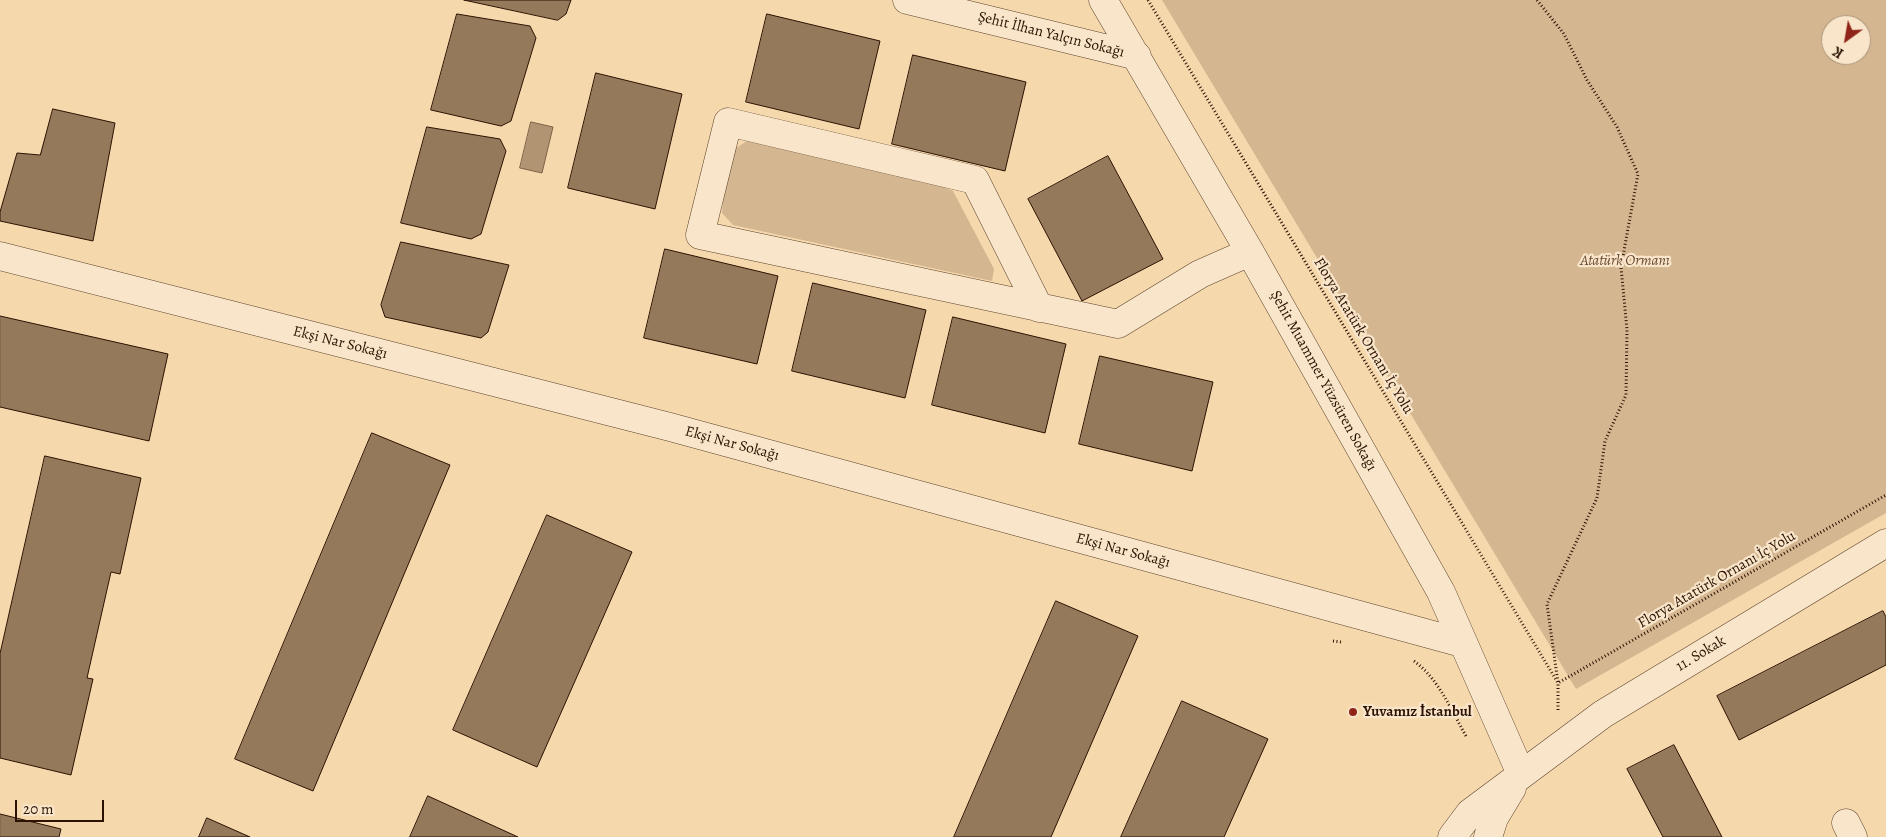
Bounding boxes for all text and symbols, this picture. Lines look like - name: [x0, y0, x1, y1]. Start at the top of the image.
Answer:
- street label: Şehit İlhan Yalçın Sokağı: [976, 8, 1126, 62]
- north arrow: [1821, 15, 1871, 65]
- text: K: [1829, 42, 1847, 63]
- park label: Atatürk Ormanı: [1580, 252, 1670, 270]
- street label: Florya Atatürk Ornanı İç Yolu: [1309, 255, 1417, 417]
- street label: Şehit Muammer Yüzsüren Sokağı: [1266, 288, 1380, 474]
- street label: Ekşi Nar Sokağı: [291, 323, 389, 363]
- street label: Ekşi Nar Sokağı: [683, 423, 781, 465]
- street label: Florya Atatürk Ornanı İç Yolu: [1635, 527, 1799, 633]
- street label: Ekşi Nar Sokağı: [1074, 530, 1172, 572]
- street label: 11. Sokak: [1673, 632, 1729, 676]
- place label: Yuvamız İstanbul: [1363, 703, 1472, 721]
- marker: Yuvamız İstanbul: [1347, 706, 1359, 718]
- scale bar: [18, 790, 106, 822]
- text: 20 m: [23, 799, 54, 819]

